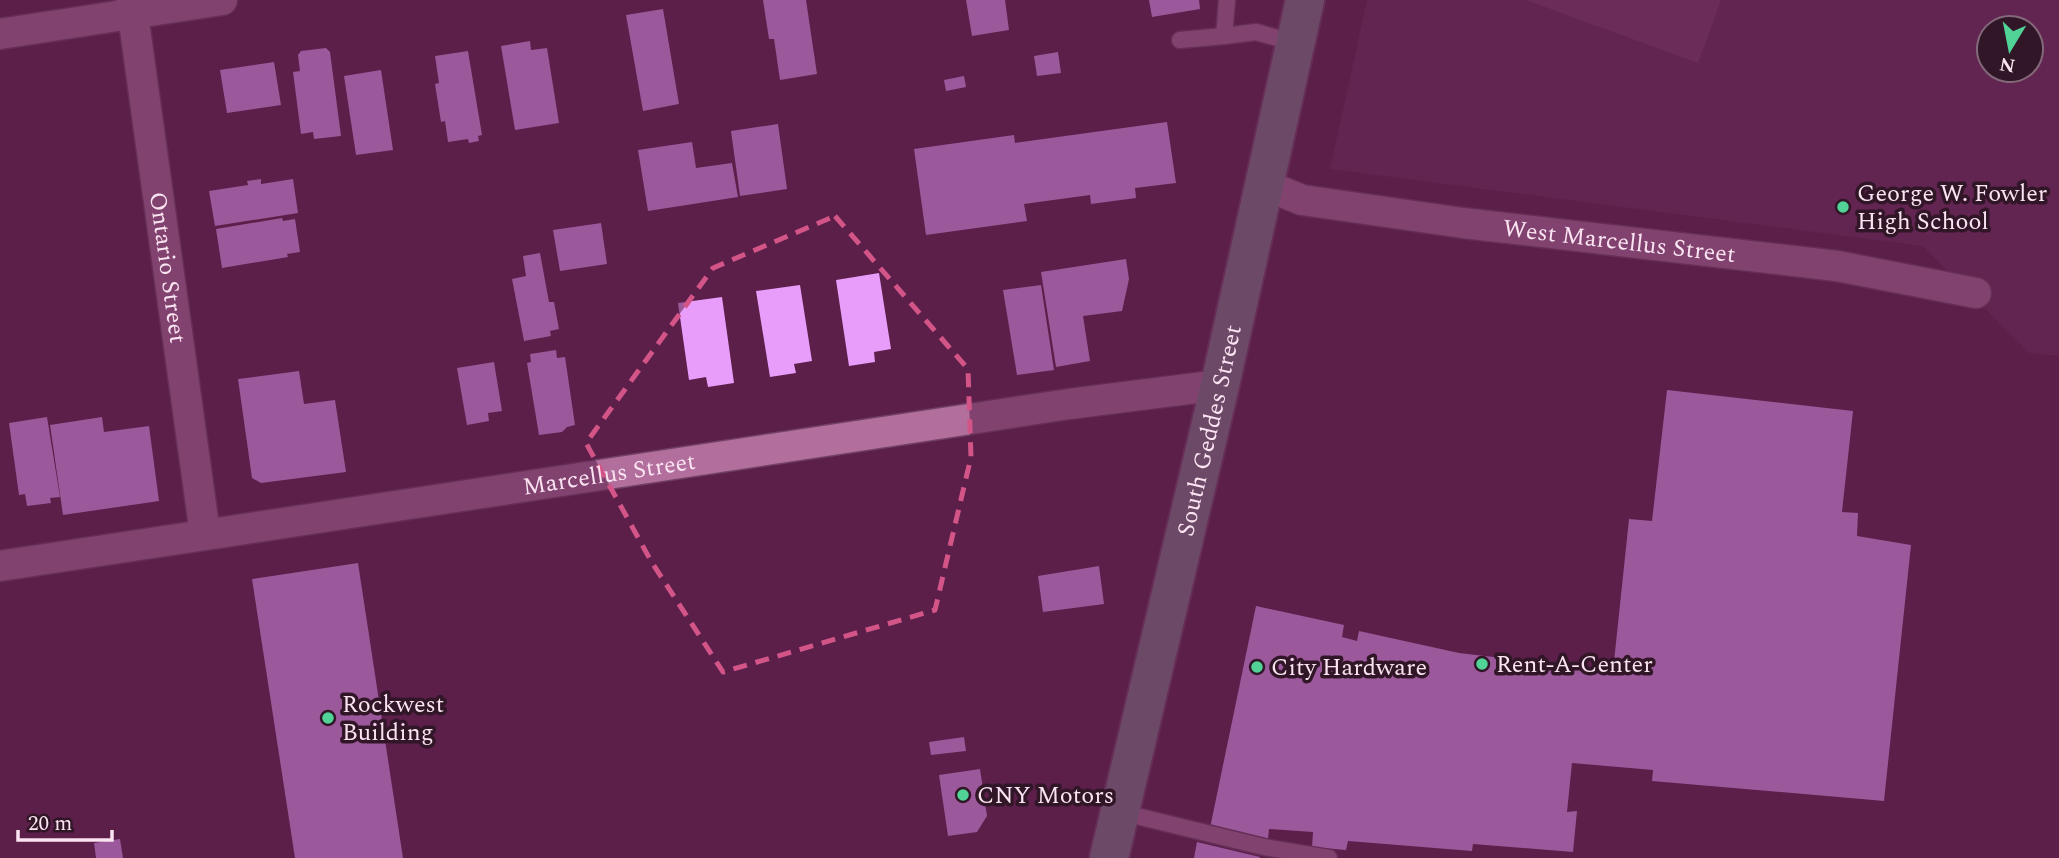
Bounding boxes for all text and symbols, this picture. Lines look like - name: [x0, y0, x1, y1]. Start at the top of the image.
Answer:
- north arrow: [1975, 14, 2045, 84]
- text: N: [1997, 49, 2017, 80]
- place label: George W. Fowler High School: [1857, 176, 2047, 240]
- street label: Ontario Street: [139, 190, 195, 346]
- marker: George W. Fowler High School: [1835, 199, 1851, 215]
- street label: West Marcellus Street: [1501, 211, 1737, 273]
- street label: South Geddes Street: [1168, 322, 1252, 540]
- street label: Marcellus Street: [520, 444, 698, 506]
- place label: Rent-A-Center: [1496, 647, 1653, 683]
- place label: City Hardware: [1271, 650, 1427, 686]
- marker: Rent-A-Center: [1474, 656, 1490, 672]
- marker: City Hardware: [1249, 659, 1265, 675]
- place label: Rockwest Building: [342, 687, 444, 751]
- marker: Rockwest Building: [320, 710, 336, 726]
- place label: CNY Motors: [977, 778, 1114, 814]
- marker: CNY Motors: [955, 787, 971, 803]
- scale bar: [18, 798, 112, 842]
- text: 20 m: [28, 808, 72, 840]

